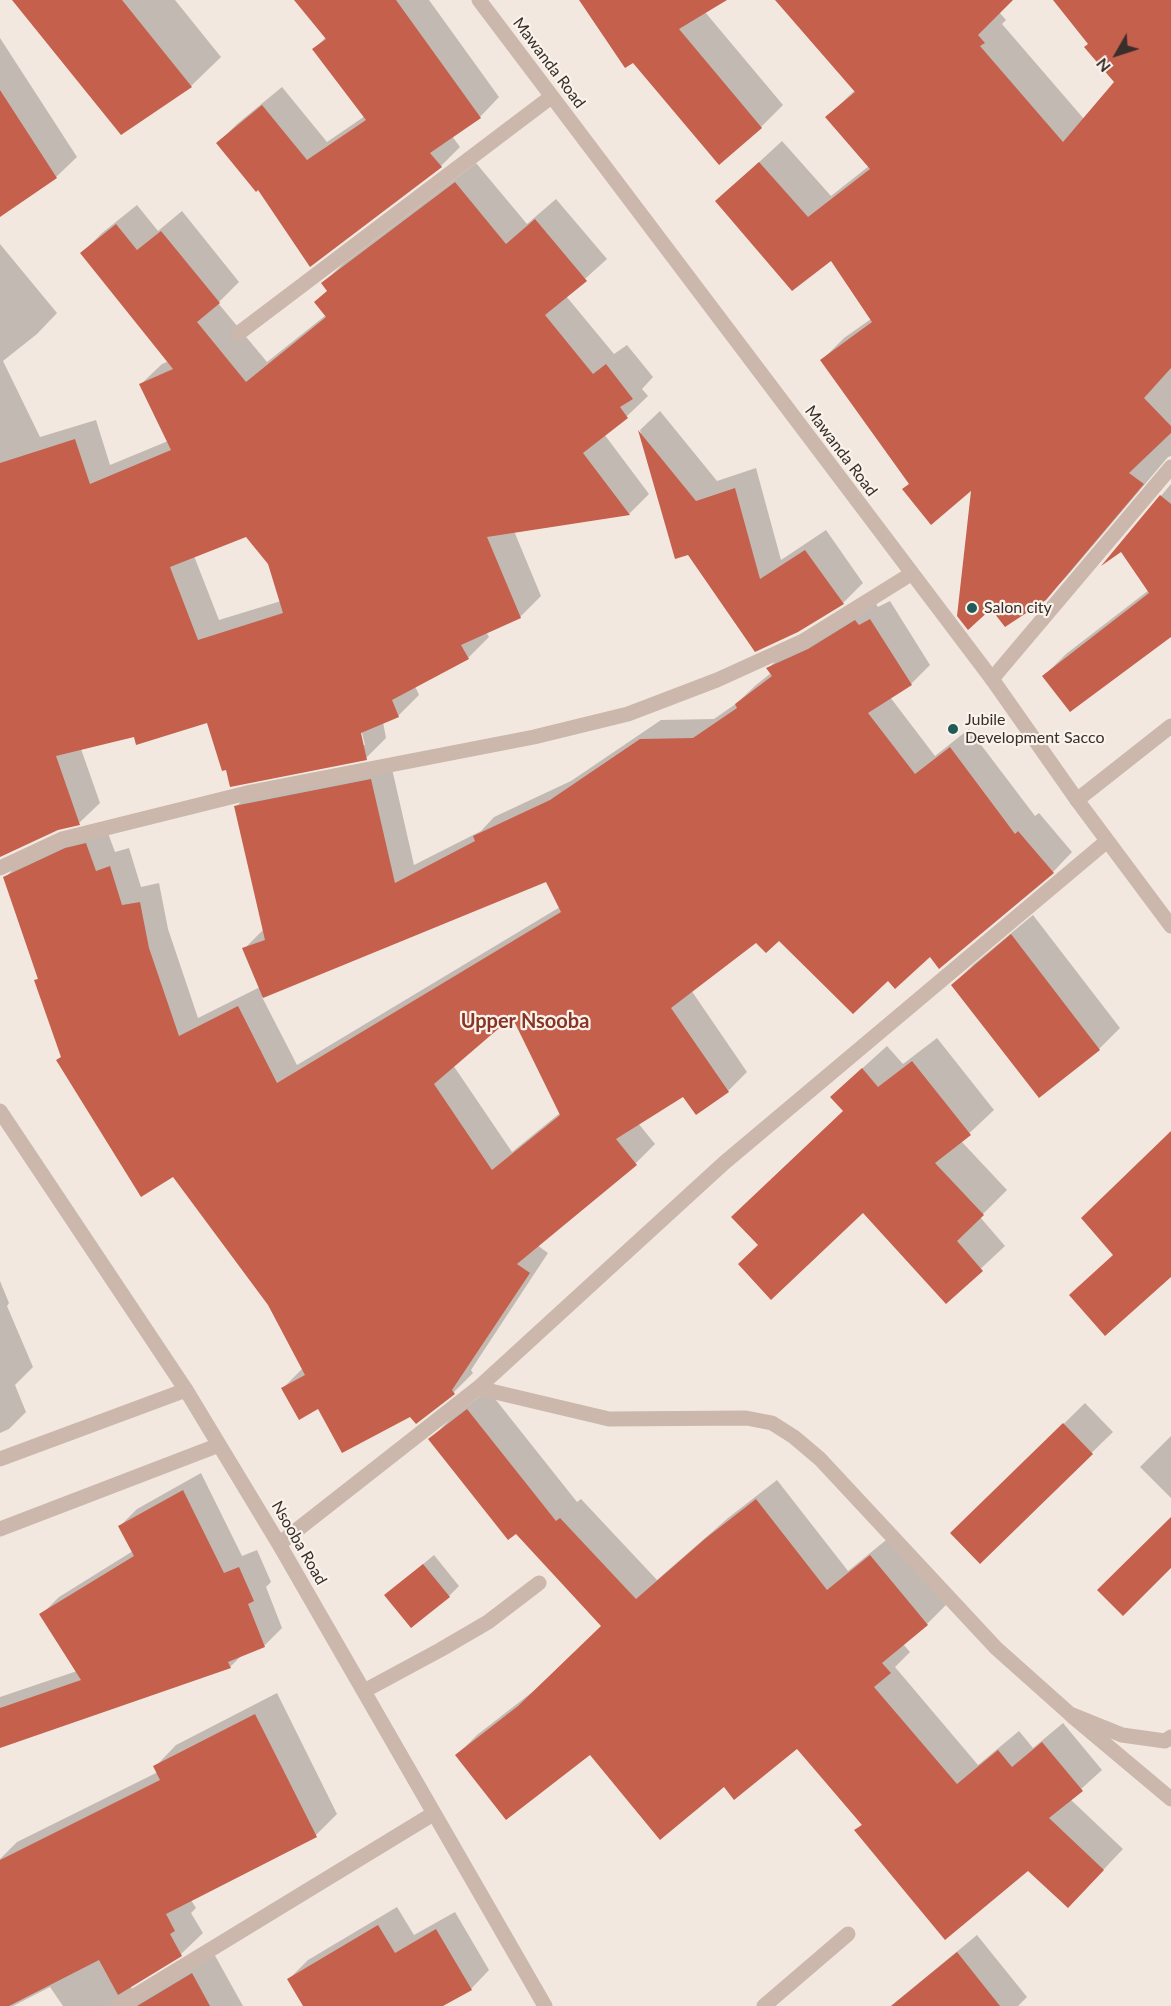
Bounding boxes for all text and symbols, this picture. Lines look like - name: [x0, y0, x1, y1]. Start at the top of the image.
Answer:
- street label: Mawanda Road: [509, 14, 589, 112]
- north arrow: [1087, 24, 1147, 84]
- text: N: [1091, 55, 1114, 76]
- street label: Mawanda Road: [801, 402, 881, 500]
- place label: Salon city: [984, 598, 1052, 618]
- marker: Salon city: [965, 601, 979, 615]
- place label: Jubile Development Sacco: [965, 710, 1104, 748]
- marker: Jubile Development Sacco: [946, 722, 960, 736]
- district label: Upper Nsooba: [461, 1010, 589, 1034]
- street label: Nsooba Road: [267, 1498, 331, 1588]

